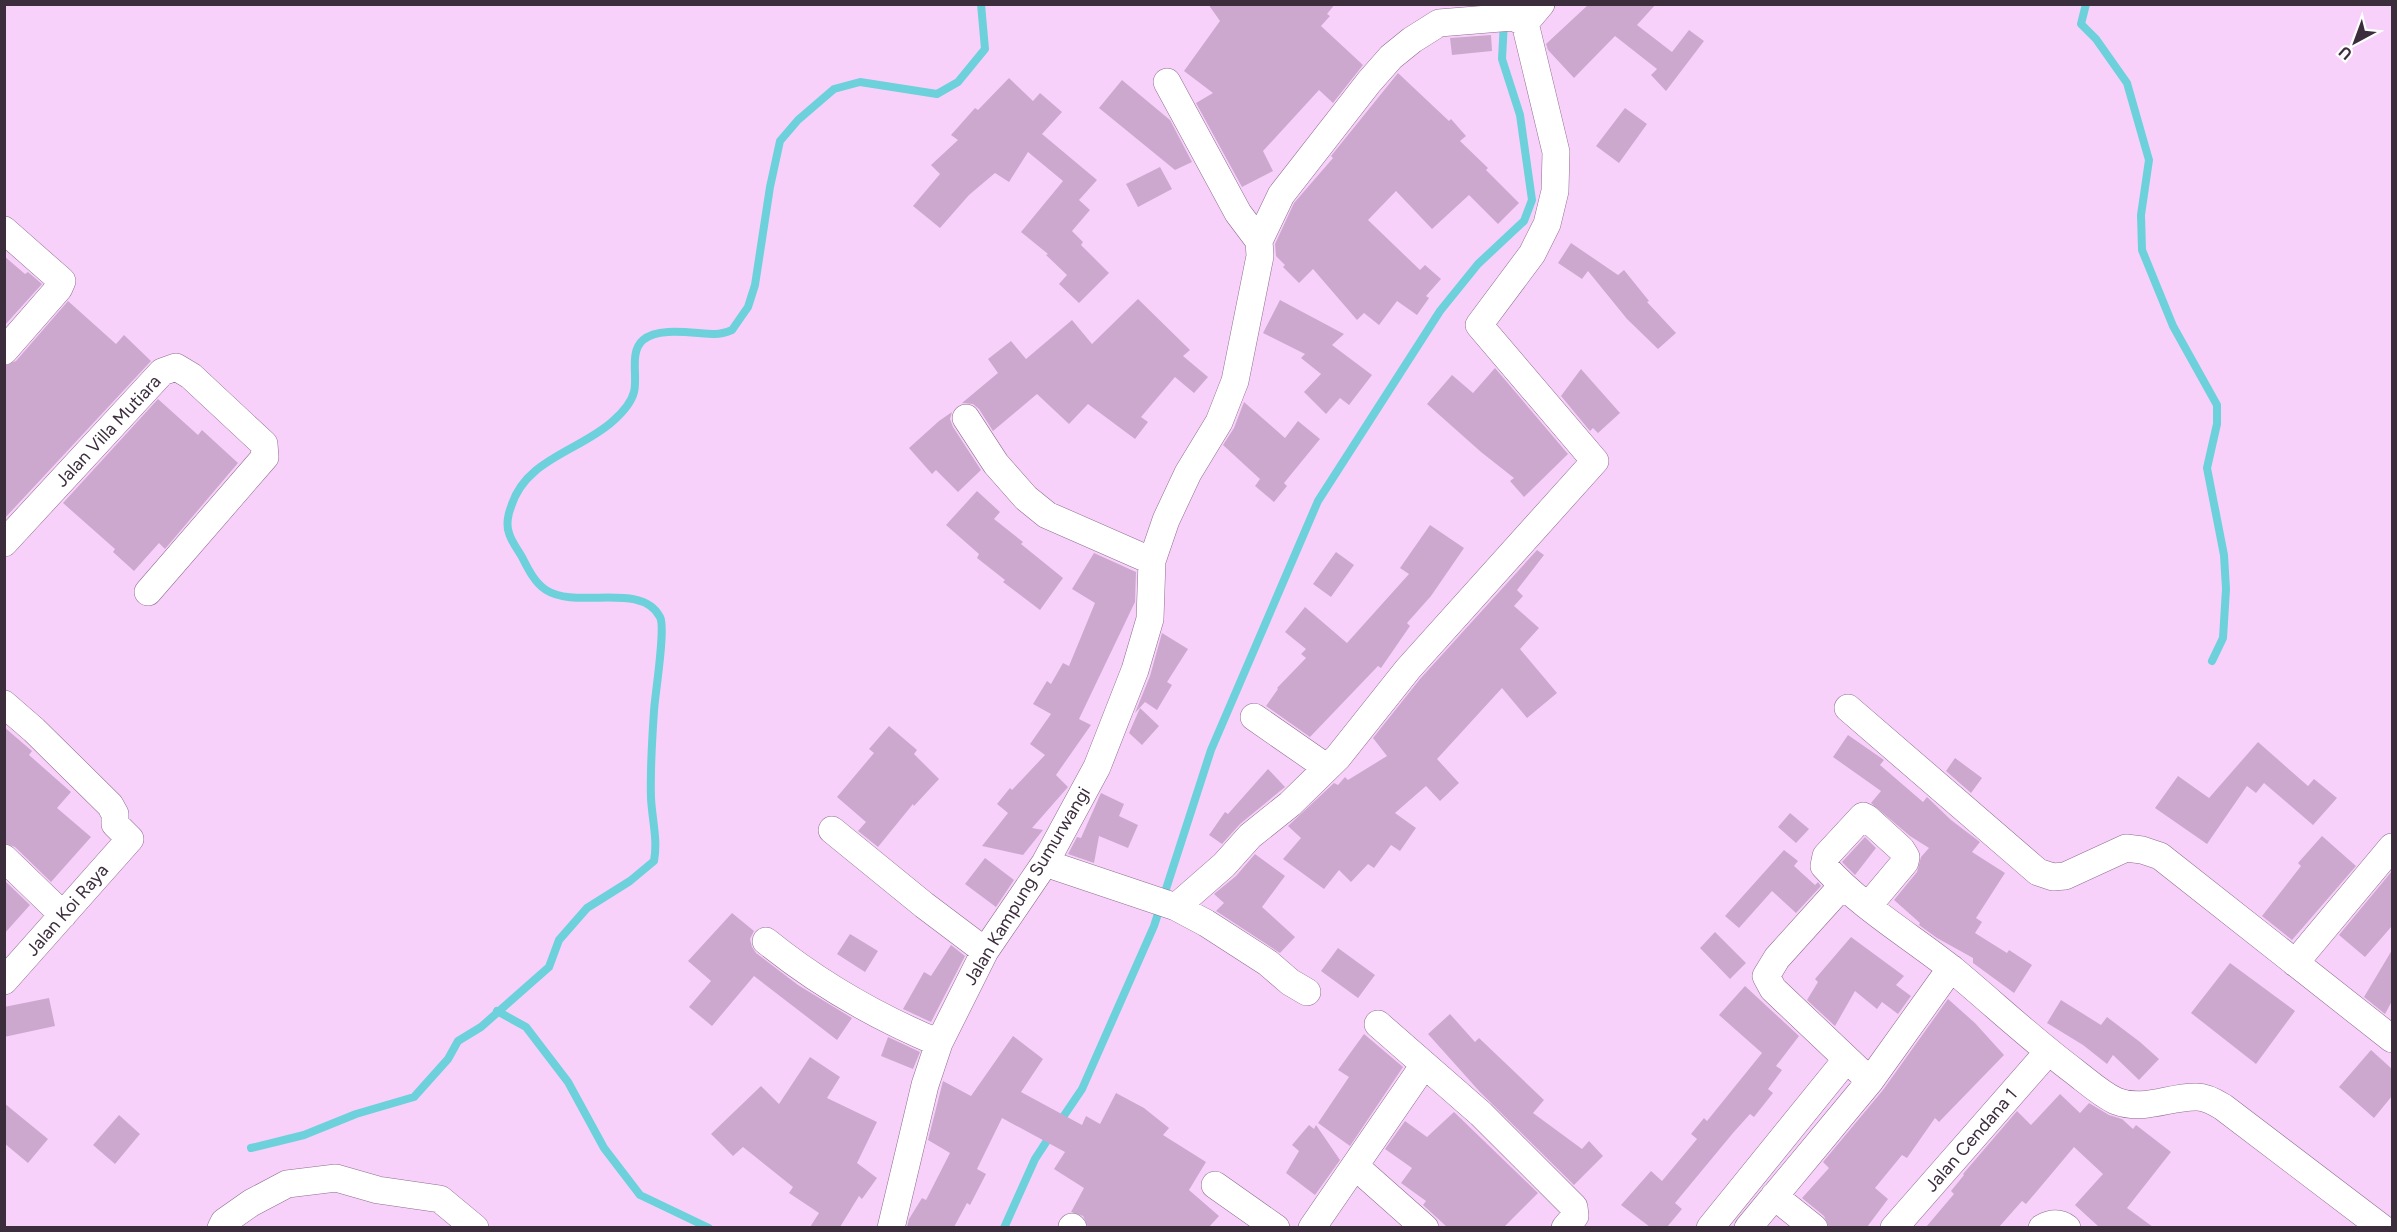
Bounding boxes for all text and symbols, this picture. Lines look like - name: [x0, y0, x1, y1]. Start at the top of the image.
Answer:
- north arrow: [2325, 12, 2385, 72]
- text: U: [2335, 42, 2356, 64]
- street label: Jalan Villa Mutiara: [51, 370, 165, 492]
- street label: Jalan Kampung Sumurwangi: [959, 783, 1095, 989]
- street label: Jalan Koi Raya: [21, 859, 113, 961]
- street label: Jalan Cendana 1: [1920, 1084, 2022, 1196]

